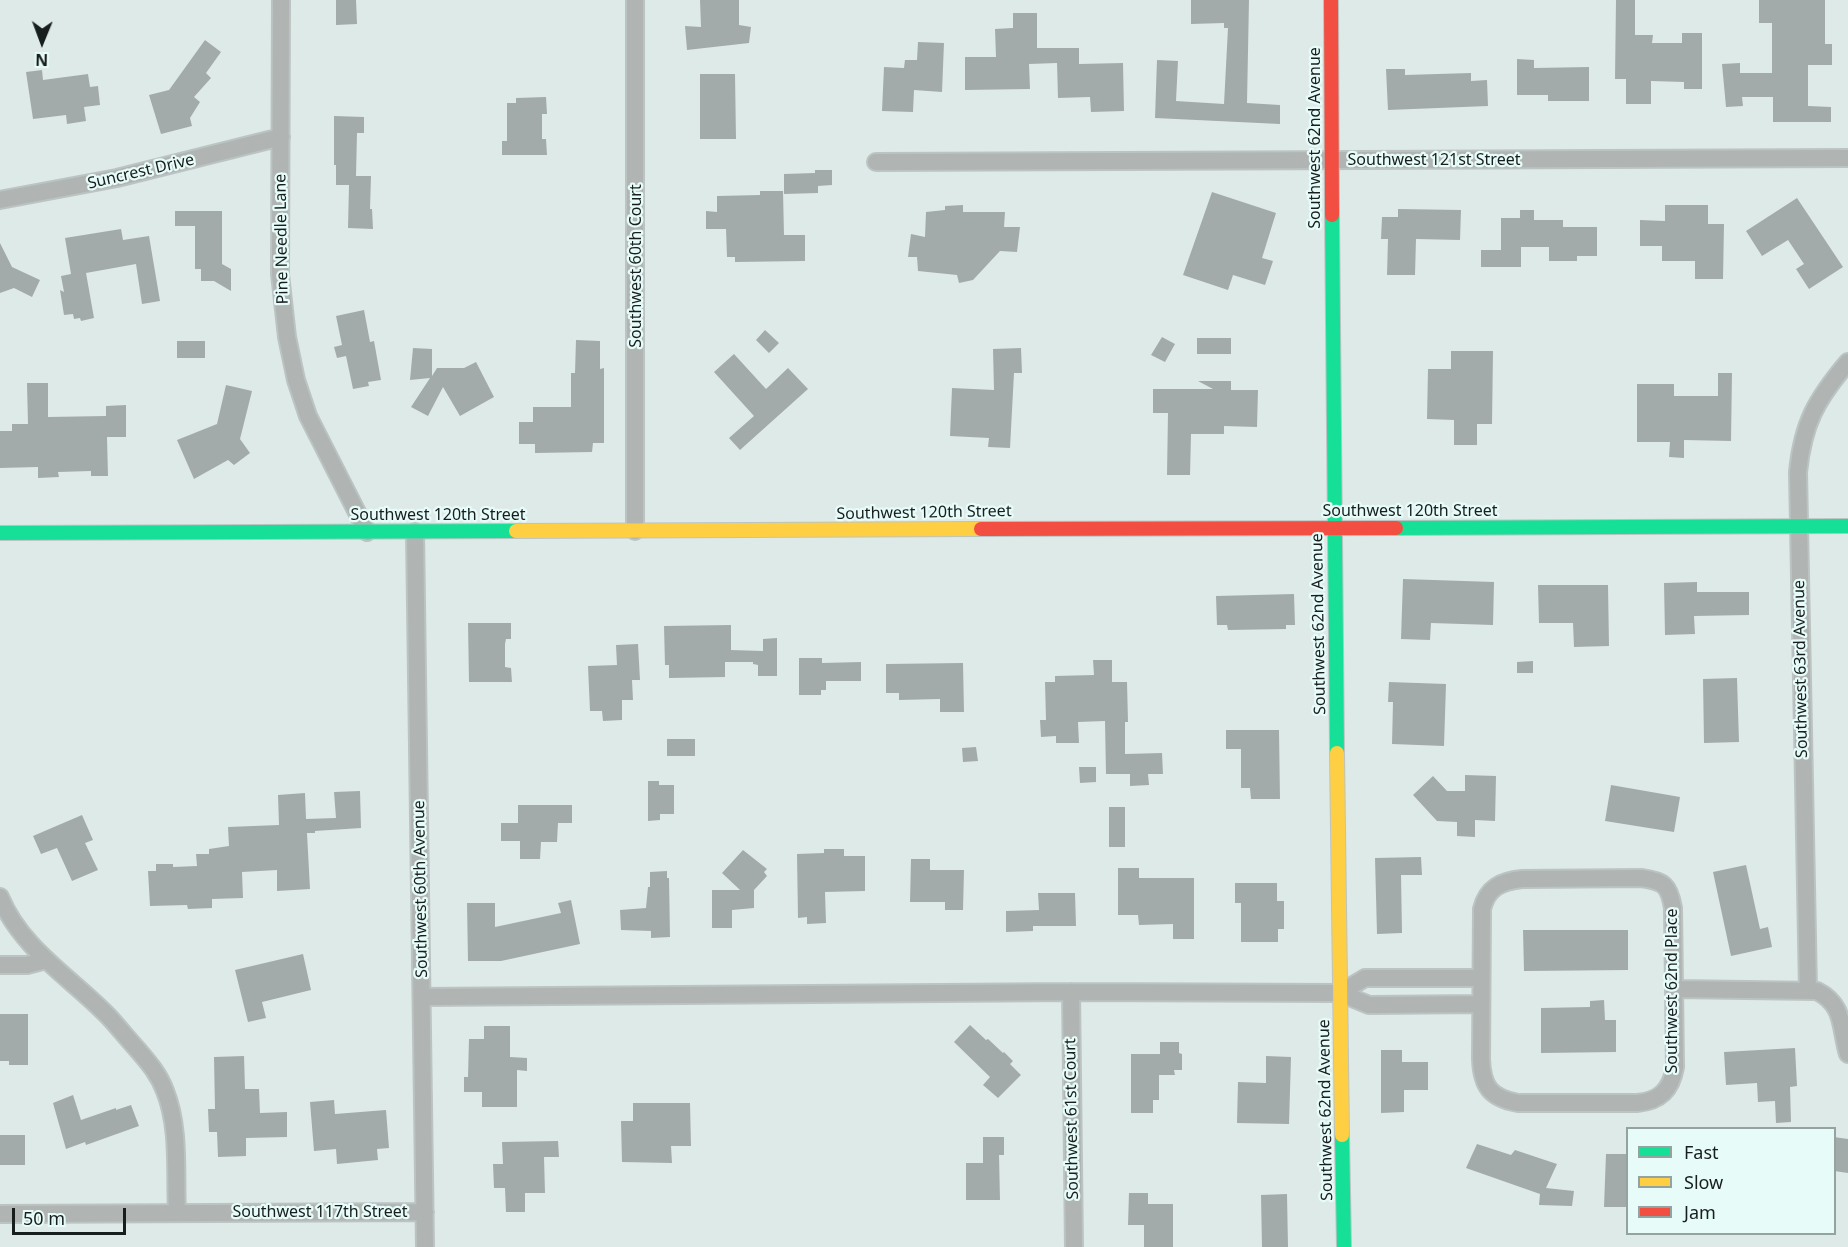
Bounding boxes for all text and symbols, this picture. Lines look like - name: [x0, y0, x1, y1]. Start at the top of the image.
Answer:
- north arrow: [12, 12, 72, 72]
- street label: Southwest 62nd Avenue: [1305, 47, 1325, 229]
- text: N: [35, 49, 48, 71]
- street label: Suncrest Drive: [86, 150, 196, 194]
- street label: Southwest 121st Street: [1348, 150, 1520, 170]
- street label: Pine Needle Lane: [271, 174, 293, 304]
- street label: Southwest 60th Court: [626, 184, 646, 348]
- street label: Southwest 120th Street: [1322, 501, 1498, 521]
- street label: Southwest 120th Street: [836, 502, 1012, 524]
- street label: Southwest 120th Street: [350, 505, 526, 525]
- street label: Southwest 62nd Avenue: [1308, 533, 1330, 715]
- street label: Southwest 63rd Avenue: [1790, 580, 1812, 758]
- street label: Southwest 60th Avenue: [410, 800, 432, 978]
- street label: Southwest 62nd Place: [1662, 909, 1682, 1073]
- street label: Southwest 62nd Avenue: [1315, 1019, 1337, 1201]
- street label: Southwest 61st Court: [1061, 1038, 1083, 1200]
- legend: [1626, 1127, 1836, 1235]
- text: Fast: [1684, 1140, 1719, 1164]
- text: Slow: [1684, 1170, 1723, 1194]
- scale bar: [15, 1196, 129, 1234]
- text: Jam: [1684, 1200, 1716, 1224]
- street label: Southwest 117th Street: [232, 1202, 408, 1222]
- text: 50 m: [23, 1206, 65, 1230]

